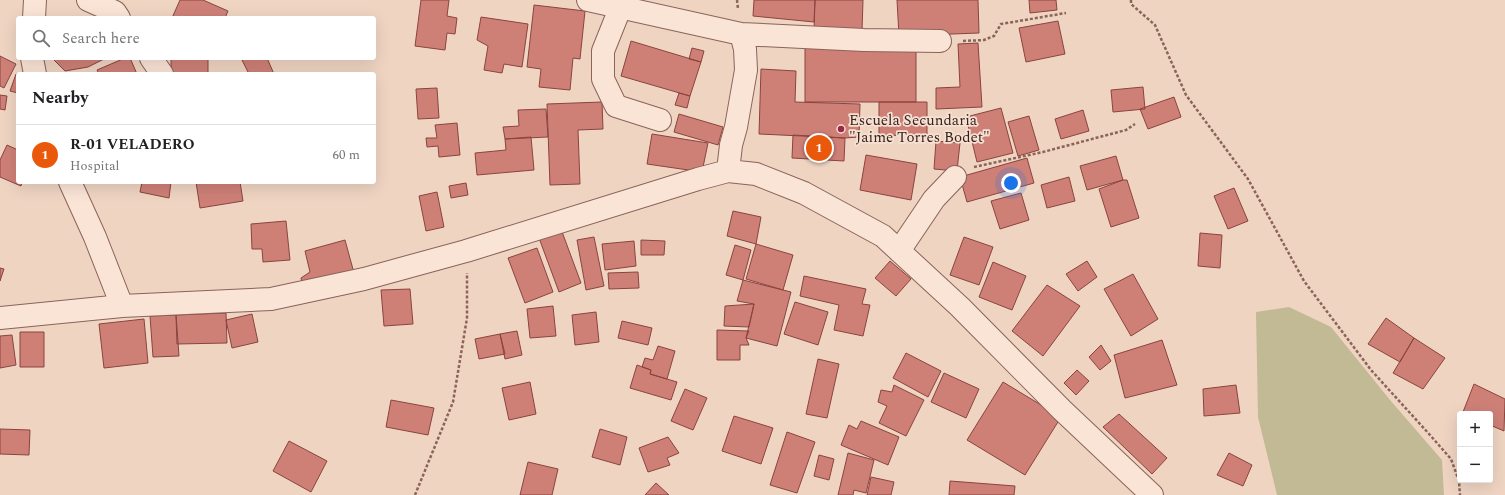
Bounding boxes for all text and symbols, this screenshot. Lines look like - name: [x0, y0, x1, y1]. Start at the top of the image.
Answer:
- search box: [16, 16, 376, 60]
- icon: search: [30, 27, 52, 49]
- text: Search here: [62, 27, 140, 50]
- text: Nearby: [32, 85, 88, 111]
- place label: Escuela Secundaria "Jaime Torres Bodet": [849, 109, 990, 149]
- marker: Escuela Secundaria "Jaime Torres Bodet": [836, 124, 846, 134]
- text: R-01 VELADERO: [70, 133, 195, 156]
- pin: 1: [806, 133, 832, 163]
- text: 1: [41, 145, 49, 165]
- text: 60 m: [333, 145, 360, 165]
- text: Hospital: [70, 156, 119, 176]
- your location: [1001, 173, 1021, 193]
- map controls: [1457, 411, 1493, 483]
- button: +: [1457, 411, 1493, 447]
- button: −: [1457, 447, 1493, 483]

